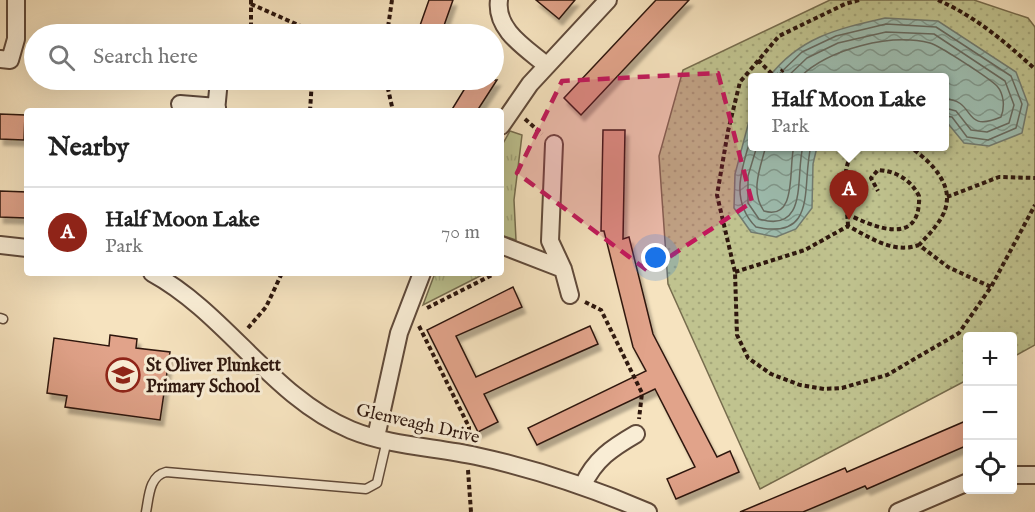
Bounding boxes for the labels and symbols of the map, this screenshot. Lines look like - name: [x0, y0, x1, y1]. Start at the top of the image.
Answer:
- pin: A: [830, 170, 868, 220]
- your location: [641, 243, 670, 272]
- place label: St Oliver Plunkett Primary School: [146, 355, 282, 399]
- school or university icon: St Oliver Plunkett Primary School: [105, 357, 141, 393]
- street label: Glenveagh Drive: [354, 399, 482, 450]

